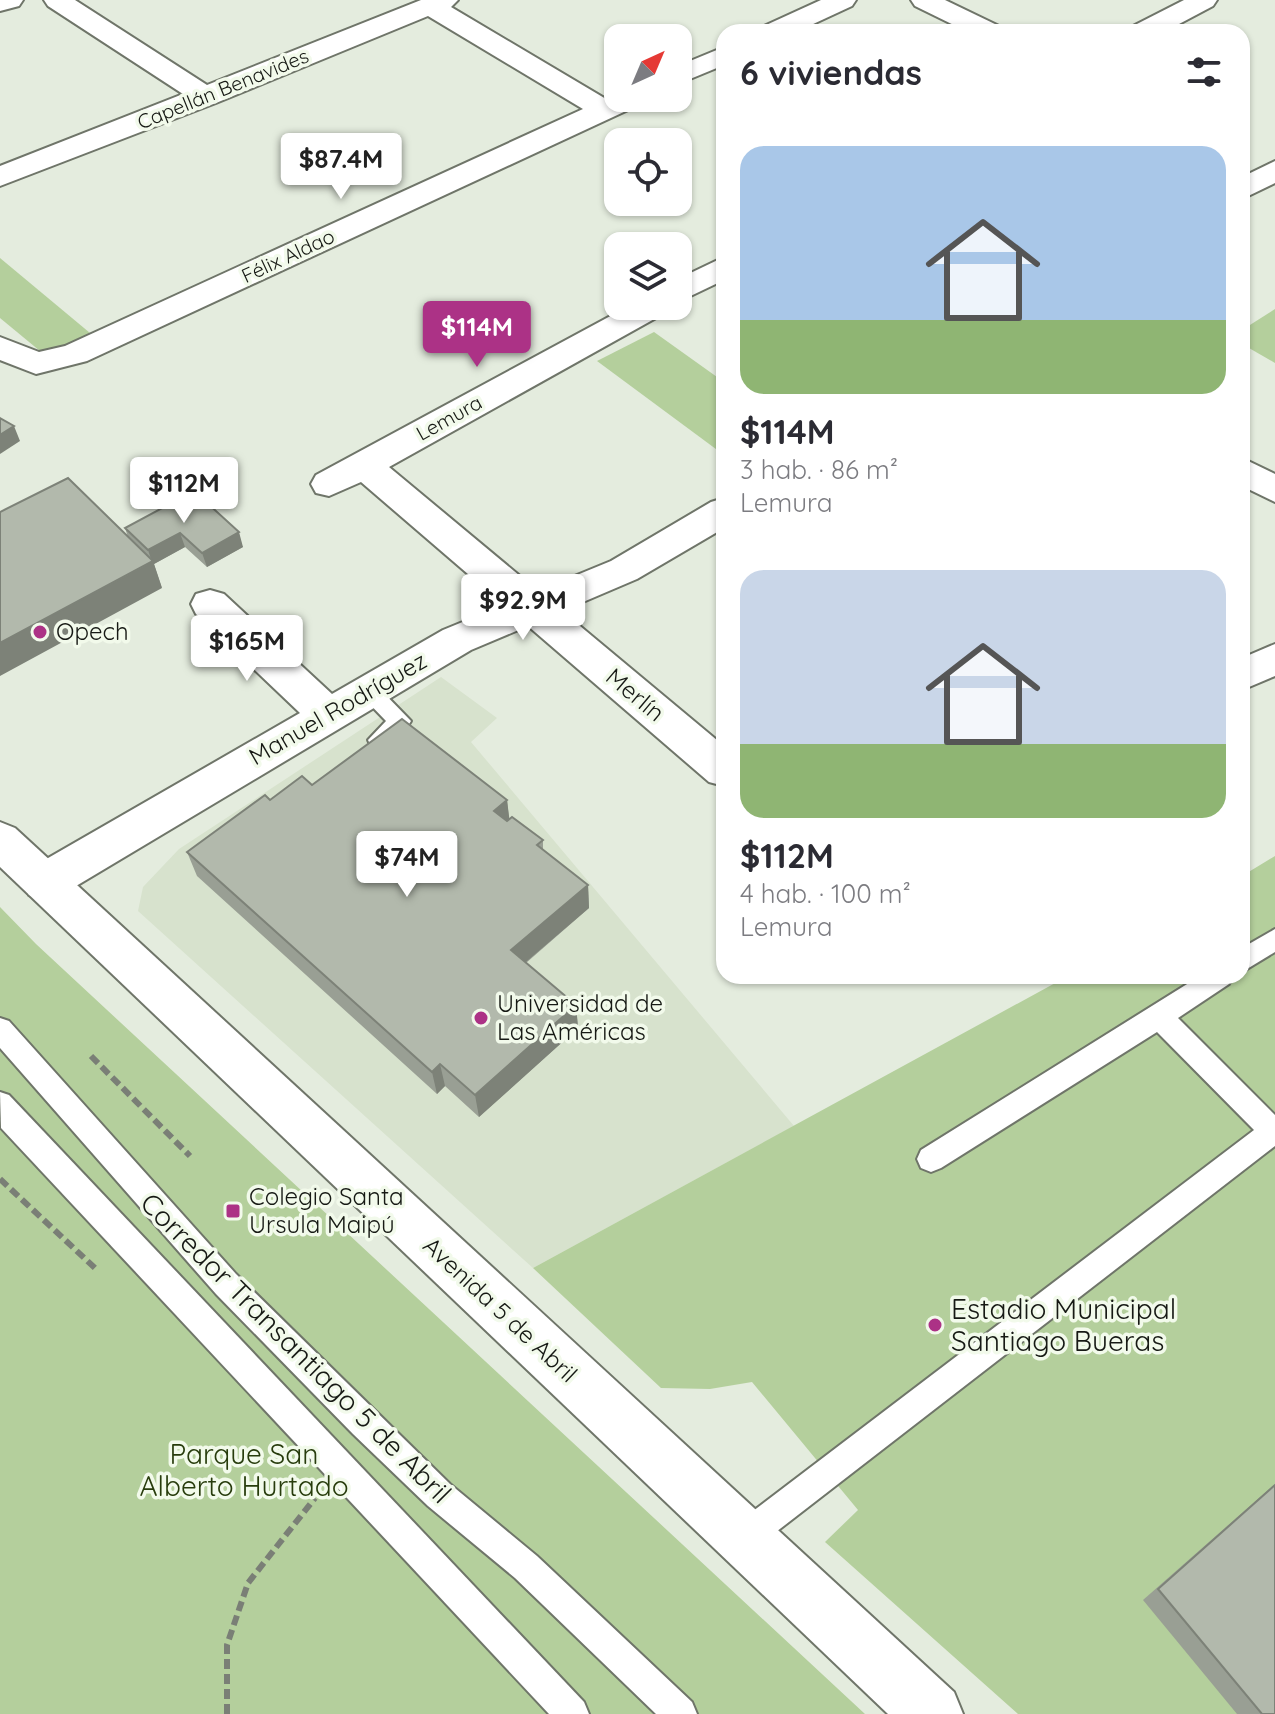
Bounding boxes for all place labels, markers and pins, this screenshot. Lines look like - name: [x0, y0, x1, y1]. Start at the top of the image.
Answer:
- pin: $87.4M: [276, 133, 406, 201]
- pin: $114M: [421, 301, 533, 369]
- pin: $112M: [128, 457, 240, 525]
- pin: $92.9M: [458, 574, 588, 642]
- pin: $165M: [191, 615, 303, 683]
- place label: Opech: [56, 616, 129, 646]
- marker: Opech: [31, 623, 49, 641]
- pin: $74M: [360, 831, 454, 899]
- place label: Universidad de Las Américas: [497, 988, 663, 1046]
- marker: Universidad de Las Américas: [472, 1009, 490, 1027]
- place label: Colegio Santa Ursula Maipú: [249, 1181, 404, 1239]
- marker: Colegio Santa Ursula Maipú: [224, 1202, 242, 1220]
- place label: Estadio Municipal Santiago Bueras: [951, 1291, 1176, 1358]
- marker: Estadio Municipal Santiago Bueras: [926, 1316, 944, 1334]

